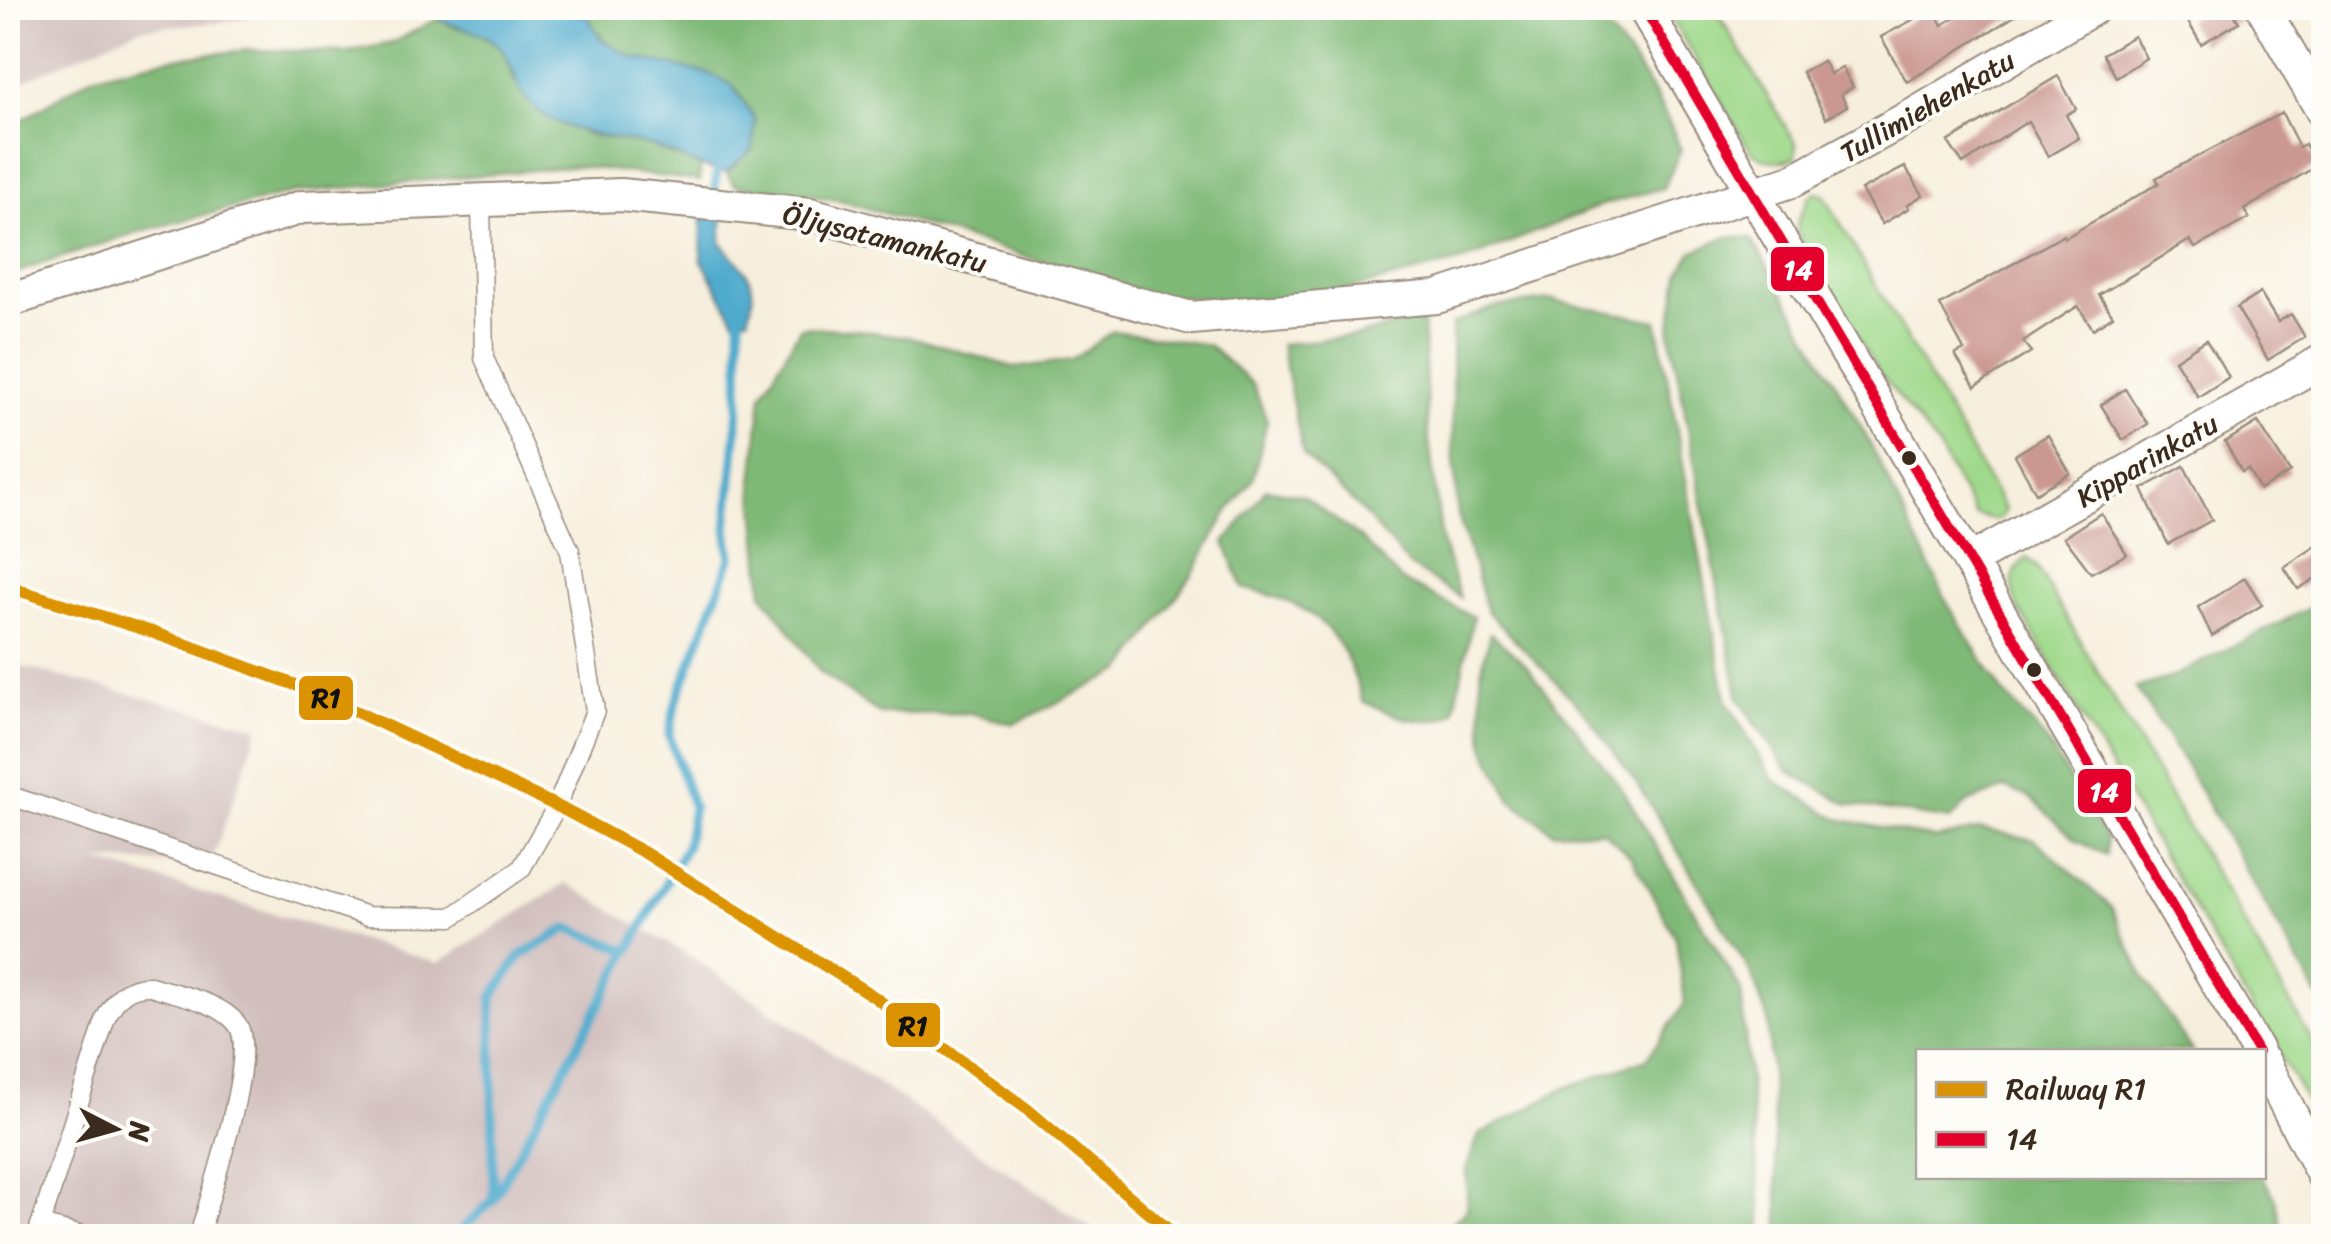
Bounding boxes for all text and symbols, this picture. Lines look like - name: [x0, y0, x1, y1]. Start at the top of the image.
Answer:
- street label: Tullimiehenkatu: [1830, 36, 2024, 177]
- street label: Öljysatamankatu: [778, 189, 992, 287]
- line badge: 14: [1769, 245, 1826, 293]
- text: 14: [1783, 245, 1813, 294]
- street label: Kipparinkatu: [2067, 400, 2228, 521]
- unlabelled marker: [1899, 448, 1919, 468]
- unlabelled marker: [2024, 660, 2044, 680]
- text: R1: [310, 673, 341, 722]
- line badge: R1: [297, 674, 355, 722]
- line badge: 14: [2076, 767, 2133, 815]
- text: 14: [2089, 767, 2119, 816]
- line badge: R1: [884, 1001, 942, 1049]
- text: R1: [897, 1001, 928, 1050]
- legend: [1916, 1049, 2266, 1179]
- text: Railway R1: [2006, 1062, 2146, 1116]
- north arrow: [65, 1079, 165, 1179]
- text: 14: [2006, 1112, 2038, 1166]
- text: N: [114, 1118, 165, 1144]

